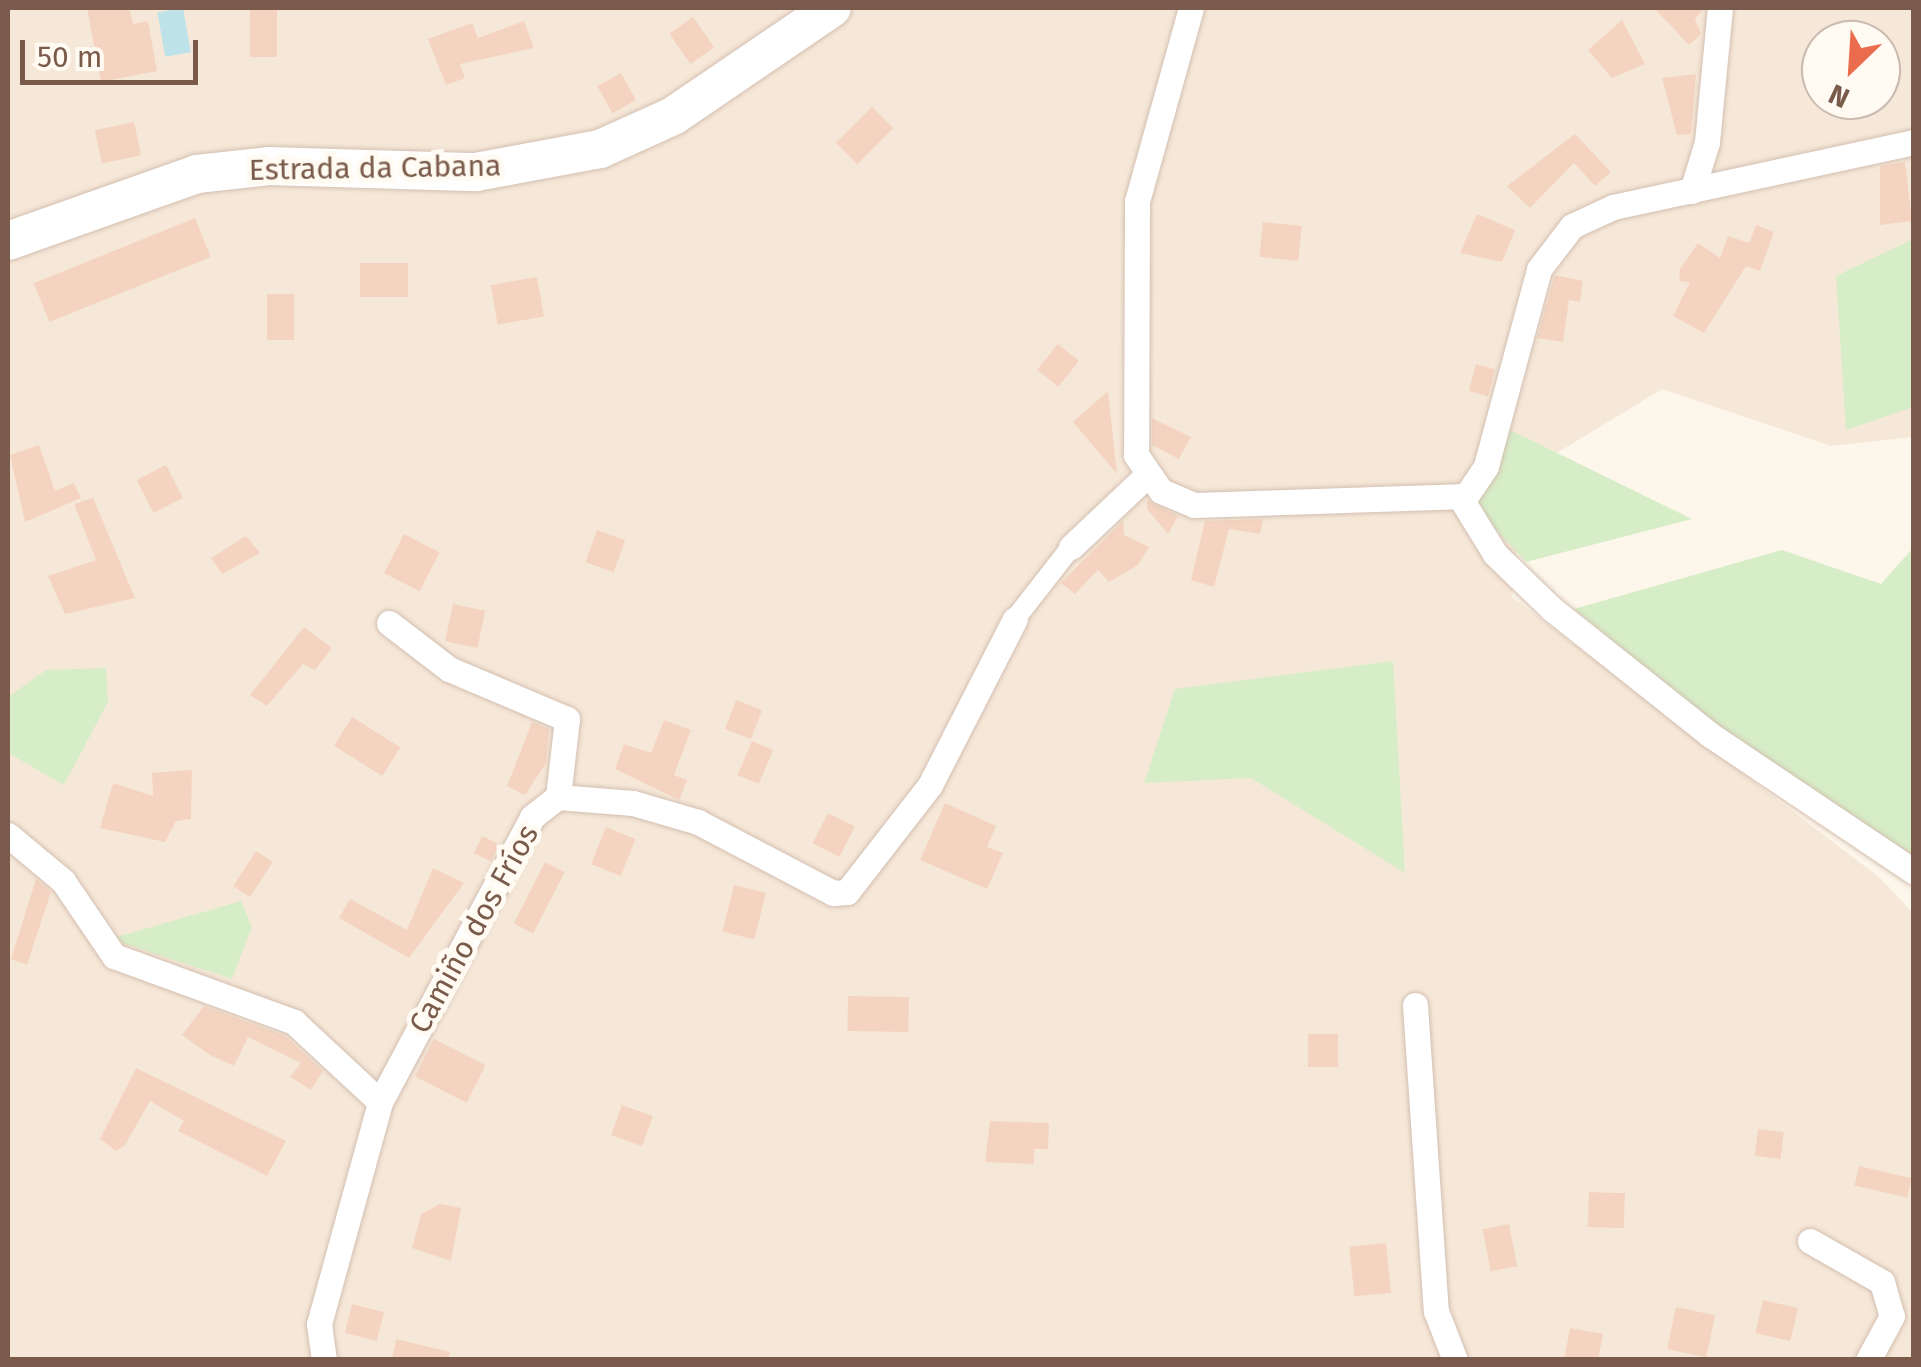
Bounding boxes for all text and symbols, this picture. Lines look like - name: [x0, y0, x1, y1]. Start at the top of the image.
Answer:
- scale bar: [25, 20, 202, 82]
- north arrow: [1801, 20, 1901, 120]
- text: 50 m: [37, 39, 102, 75]
- text: N: [1824, 77, 1854, 115]
- street label: Estrada da Cabana: [248, 148, 502, 188]
- street label: Camiño dos Fríos: [402, 819, 546, 1039]

